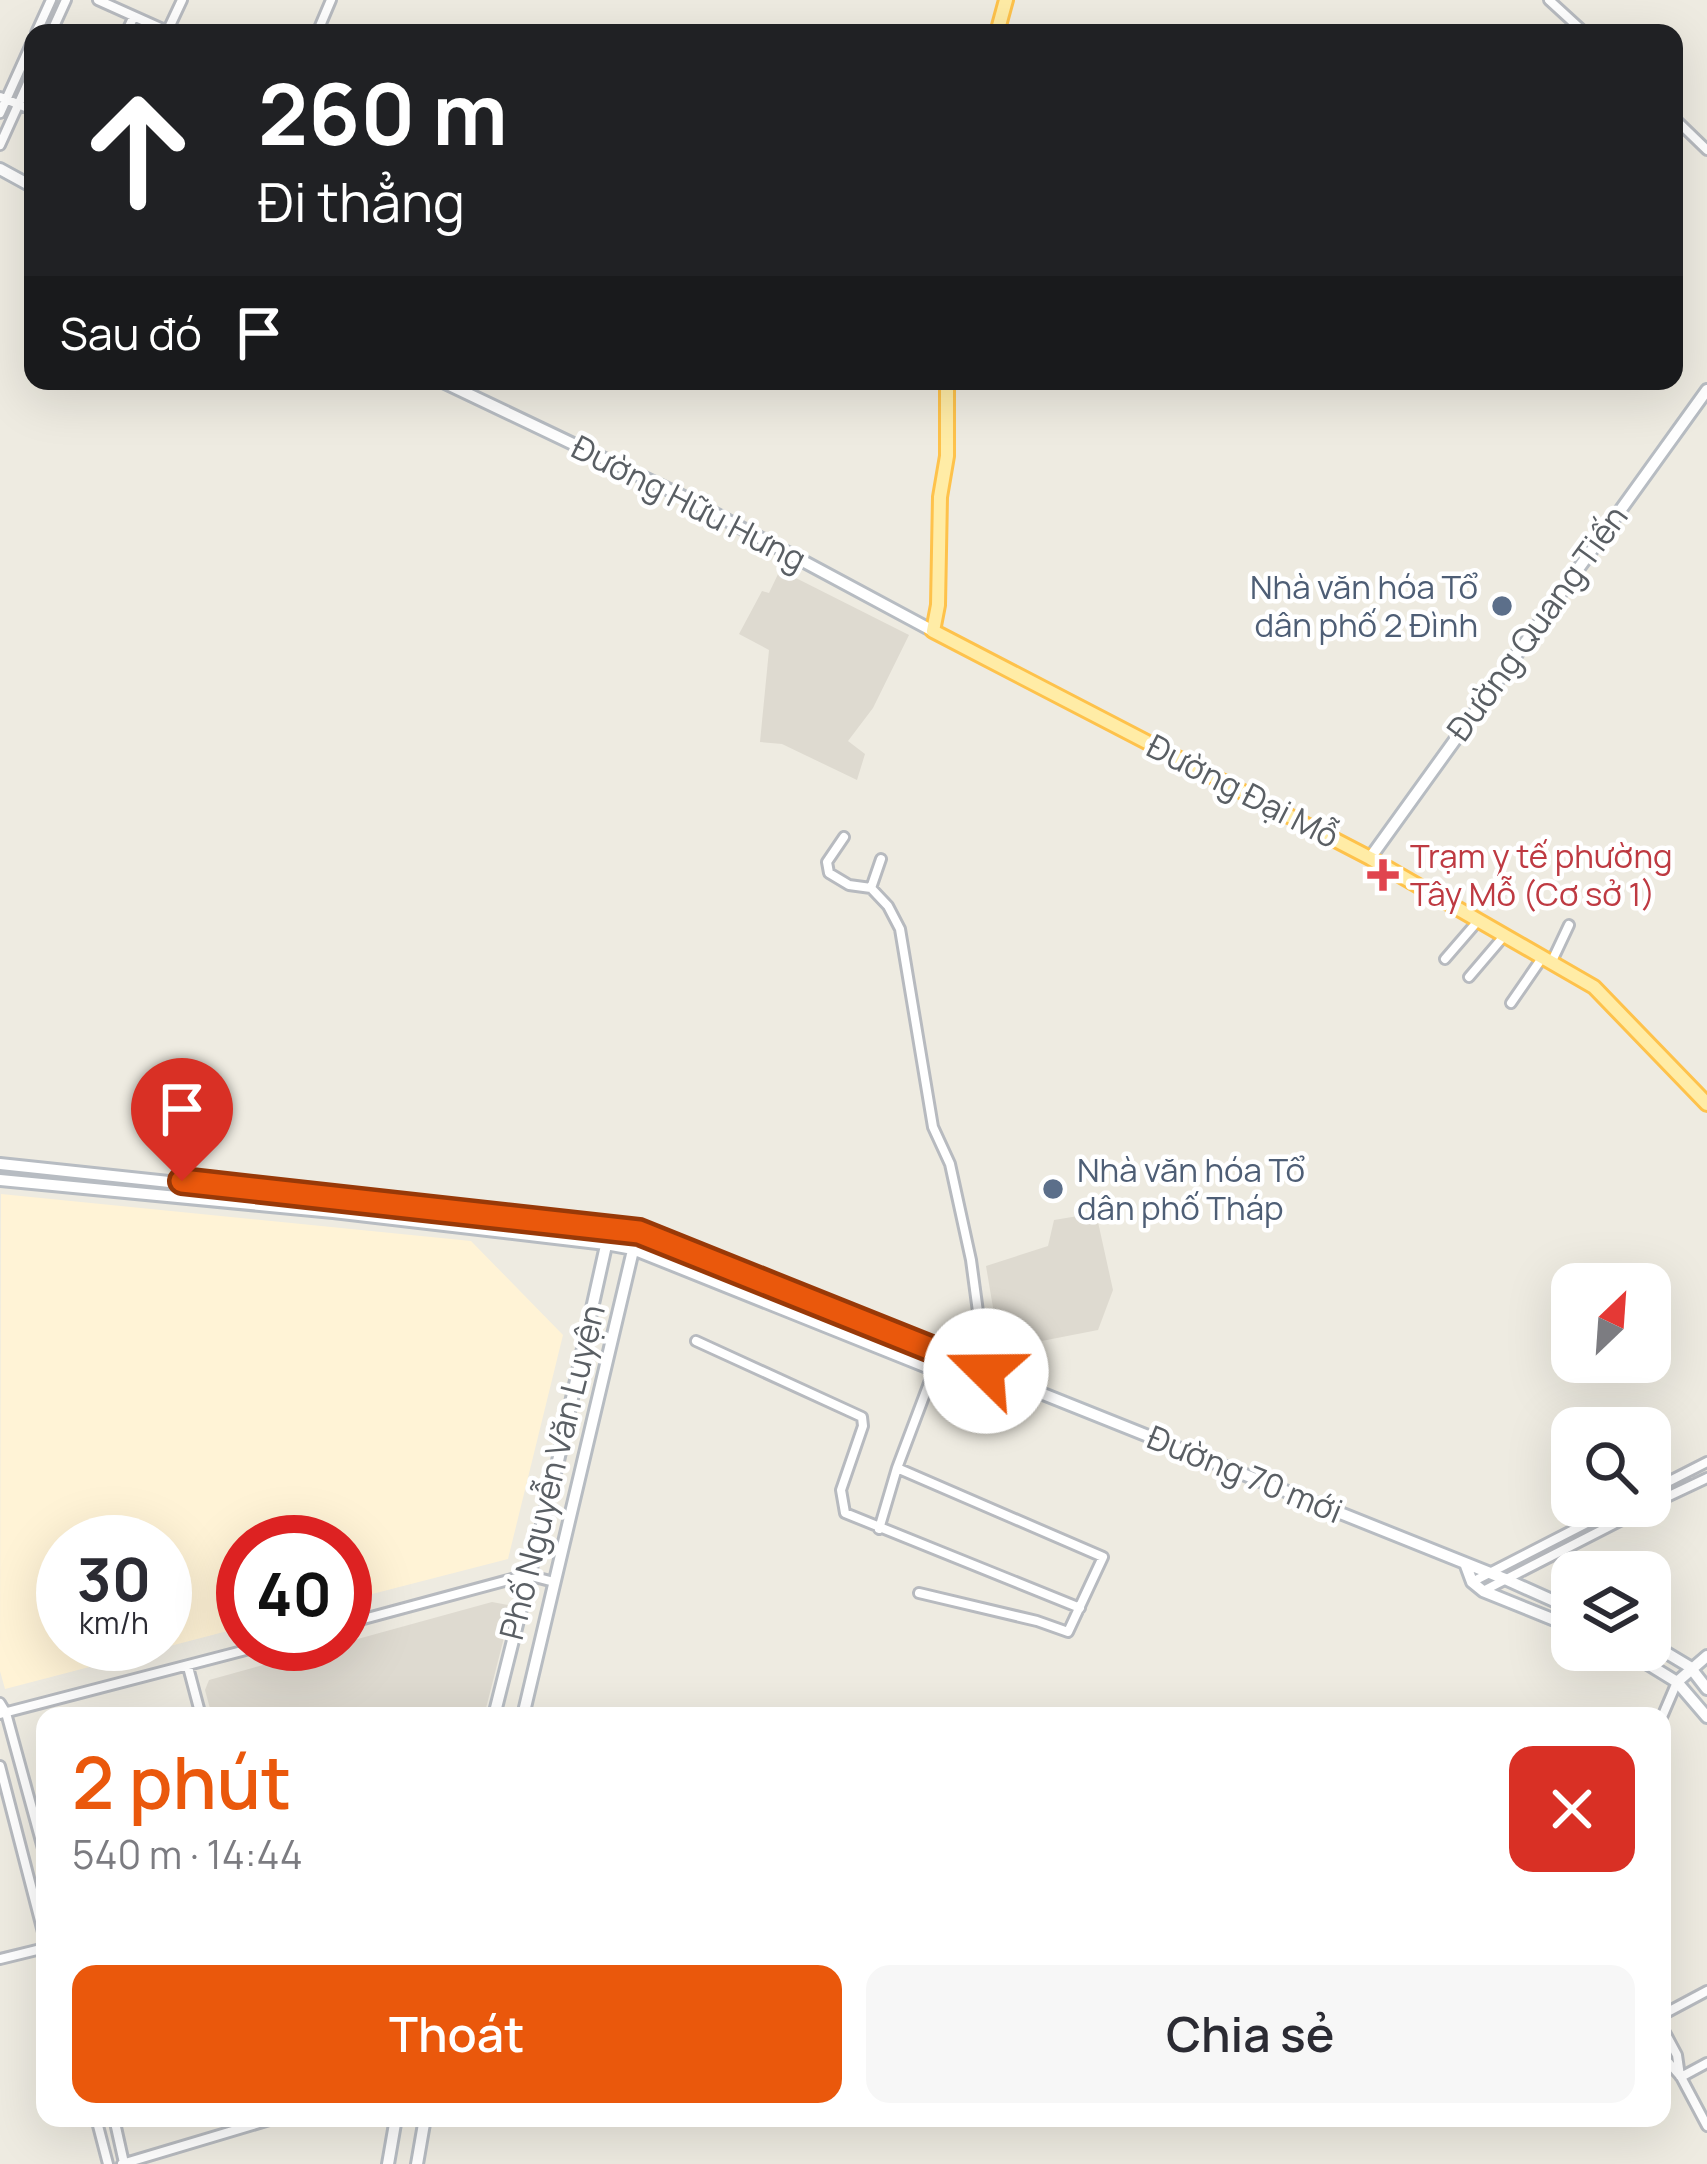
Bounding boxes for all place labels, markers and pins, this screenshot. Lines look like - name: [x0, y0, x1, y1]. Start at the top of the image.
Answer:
- place label: Nhà văn hóa Tổ dân phố 2 Đình: [1250, 564, 1478, 647]
- marker: Nhà văn hóa Tổ dân phố 2 Đình: [1489, 593, 1515, 619]
- place label: Trạm y tế phường Tây Mỗ (Cơ sở 1): [1410, 833, 1673, 916]
- marker: Trạm y tế phường Tây Mỗ (Cơ sở 1): [1367, 859, 1399, 891]
- pin: [131, 1058, 233, 1181]
- place label: Nhà văn hóa Tổ dân phố Tháp: [1077, 1147, 1306, 1230]
- marker: Nhà văn hóa Tổ dân phố Tháp: [1040, 1176, 1066, 1202]

